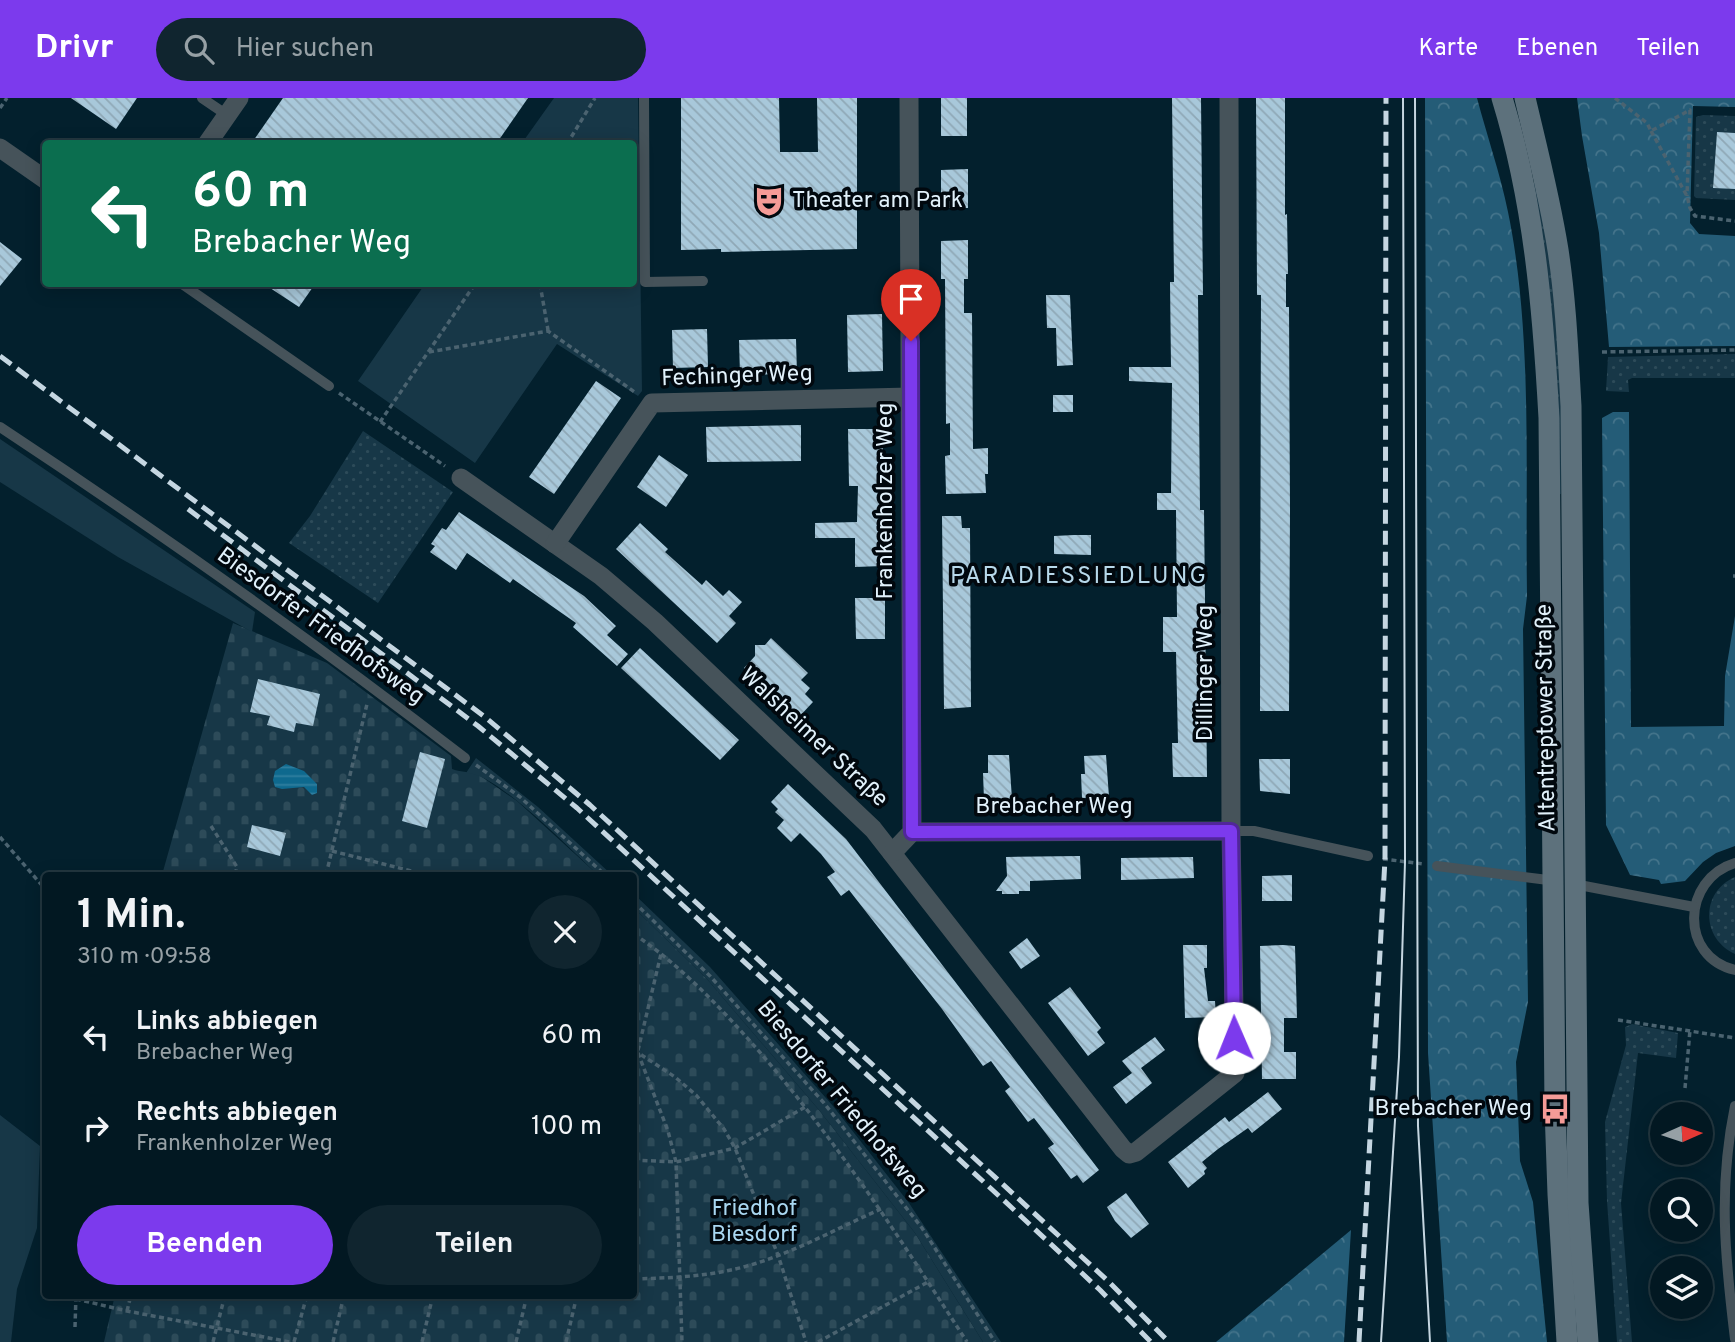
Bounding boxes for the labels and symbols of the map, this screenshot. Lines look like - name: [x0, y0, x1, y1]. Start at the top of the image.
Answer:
- theatre icon: Theater am Park: [752, 184, 786, 218]
- place label: Theater am Park: [792, 187, 963, 216]
- pin: [881, 269, 941, 341]
- street label: Fechinger Weg: [661, 360, 813, 394]
- street label: Frankenholzer Weg: [872, 403, 901, 599]
- street label: Biesdorfer Friedhofsweg: [211, 542, 429, 712]
- district label: PARADIESSIEDLUNG: [950, 562, 1208, 592]
- street label: Altentreptower Straße: [1531, 604, 1563, 832]
- street label: Dillinger Weg: [1192, 605, 1221, 741]
- street label: Walsheimer Straße: [733, 662, 893, 814]
- street label: Brebacher Weg: [975, 793, 1133, 822]
- street label: Biesdorfer Friedhofsweg: [750, 995, 932, 1205]
- position arrow: [1197, 1001, 1271, 1075]
- bus stop icon: Brebacher Weg: [1538, 1092, 1572, 1126]
- place label: Brebacher Weg: [1375, 1095, 1532, 1124]
- north arrow: [1650, 1102, 1713, 1166]
- park label: Friedhof Biesdorf: [711, 1195, 797, 1250]

